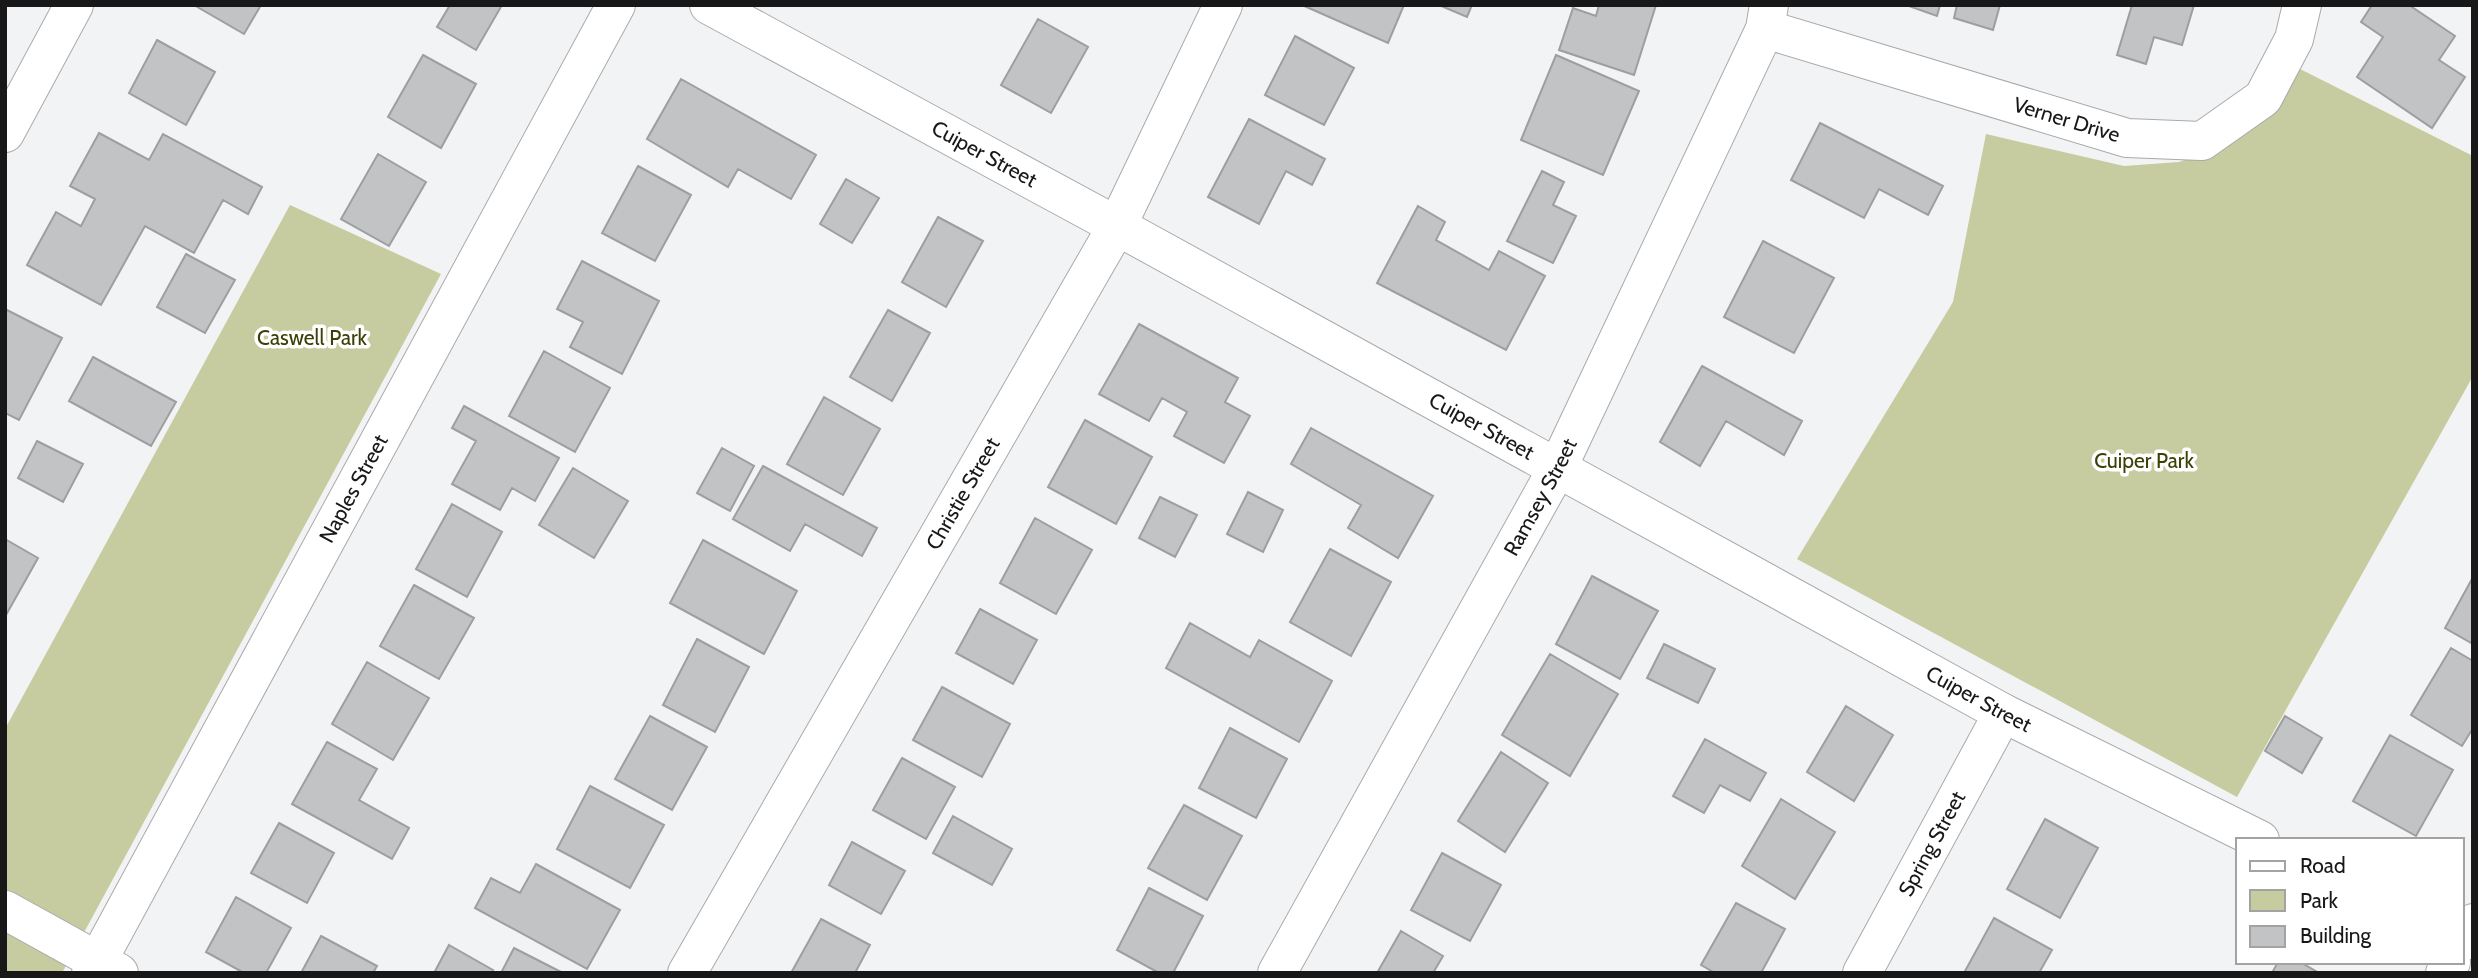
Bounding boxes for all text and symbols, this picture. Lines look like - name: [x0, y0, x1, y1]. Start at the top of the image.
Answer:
- street label: Verner Drive: [2010, 92, 2123, 147]
- street label: Cuiper Street: [928, 115, 1041, 192]
- park label: Caswell Park: [257, 325, 368, 350]
- street label: Cuiper Street: [1425, 387, 1539, 465]
- street label: Naples Street: [314, 430, 393, 547]
- street label: Christie Street: [920, 433, 1005, 554]
- street label: Ramsey Street: [1498, 434, 1582, 560]
- park label: Cuiper Park: [2094, 448, 2194, 473]
- street label: Cuiper Street: [1922, 660, 2036, 737]
- street label: Spring Street: [1893, 787, 1970, 900]
- legend: [2236, 838, 2464, 964]
- text: Road: [2300, 853, 2346, 878]
- text: Park: [2300, 888, 2338, 913]
- text: Building: [2300, 923, 2372, 948]

